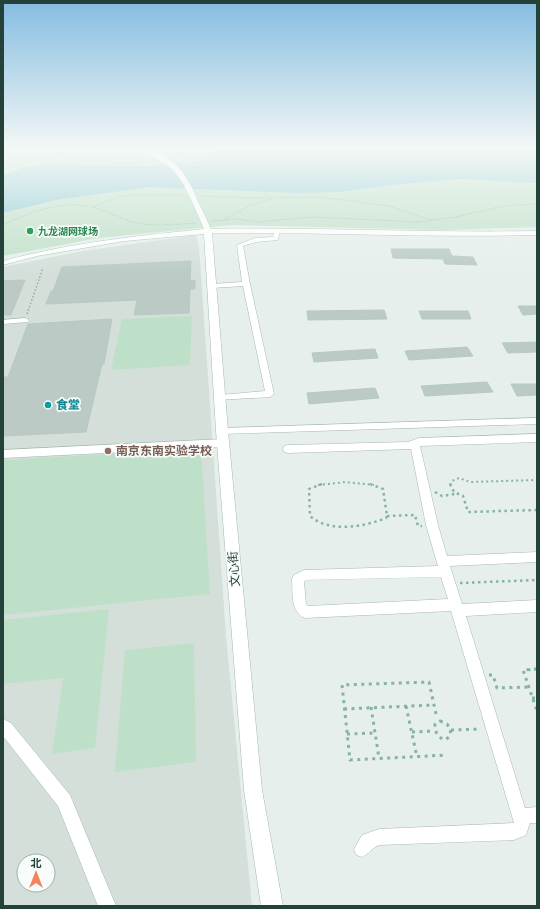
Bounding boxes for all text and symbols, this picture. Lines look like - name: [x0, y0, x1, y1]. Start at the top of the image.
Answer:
- place label: 九龙湖网球场: [38, 225, 98, 239]
- marker: 九龙湖网球场: [25, 226, 35, 236]
- place label: 食堂: [56, 398, 80, 414]
- marker: 食堂: [43, 400, 53, 410]
- place label: 南京东南实验学校: [116, 444, 212, 460]
- marker: 南京东南实验学校: [103, 446, 113, 456]
- street label: 文心街: [225, 550, 245, 588]
- north arrow: [16, 853, 56, 893]
- text: 北: [31, 857, 42, 871]

